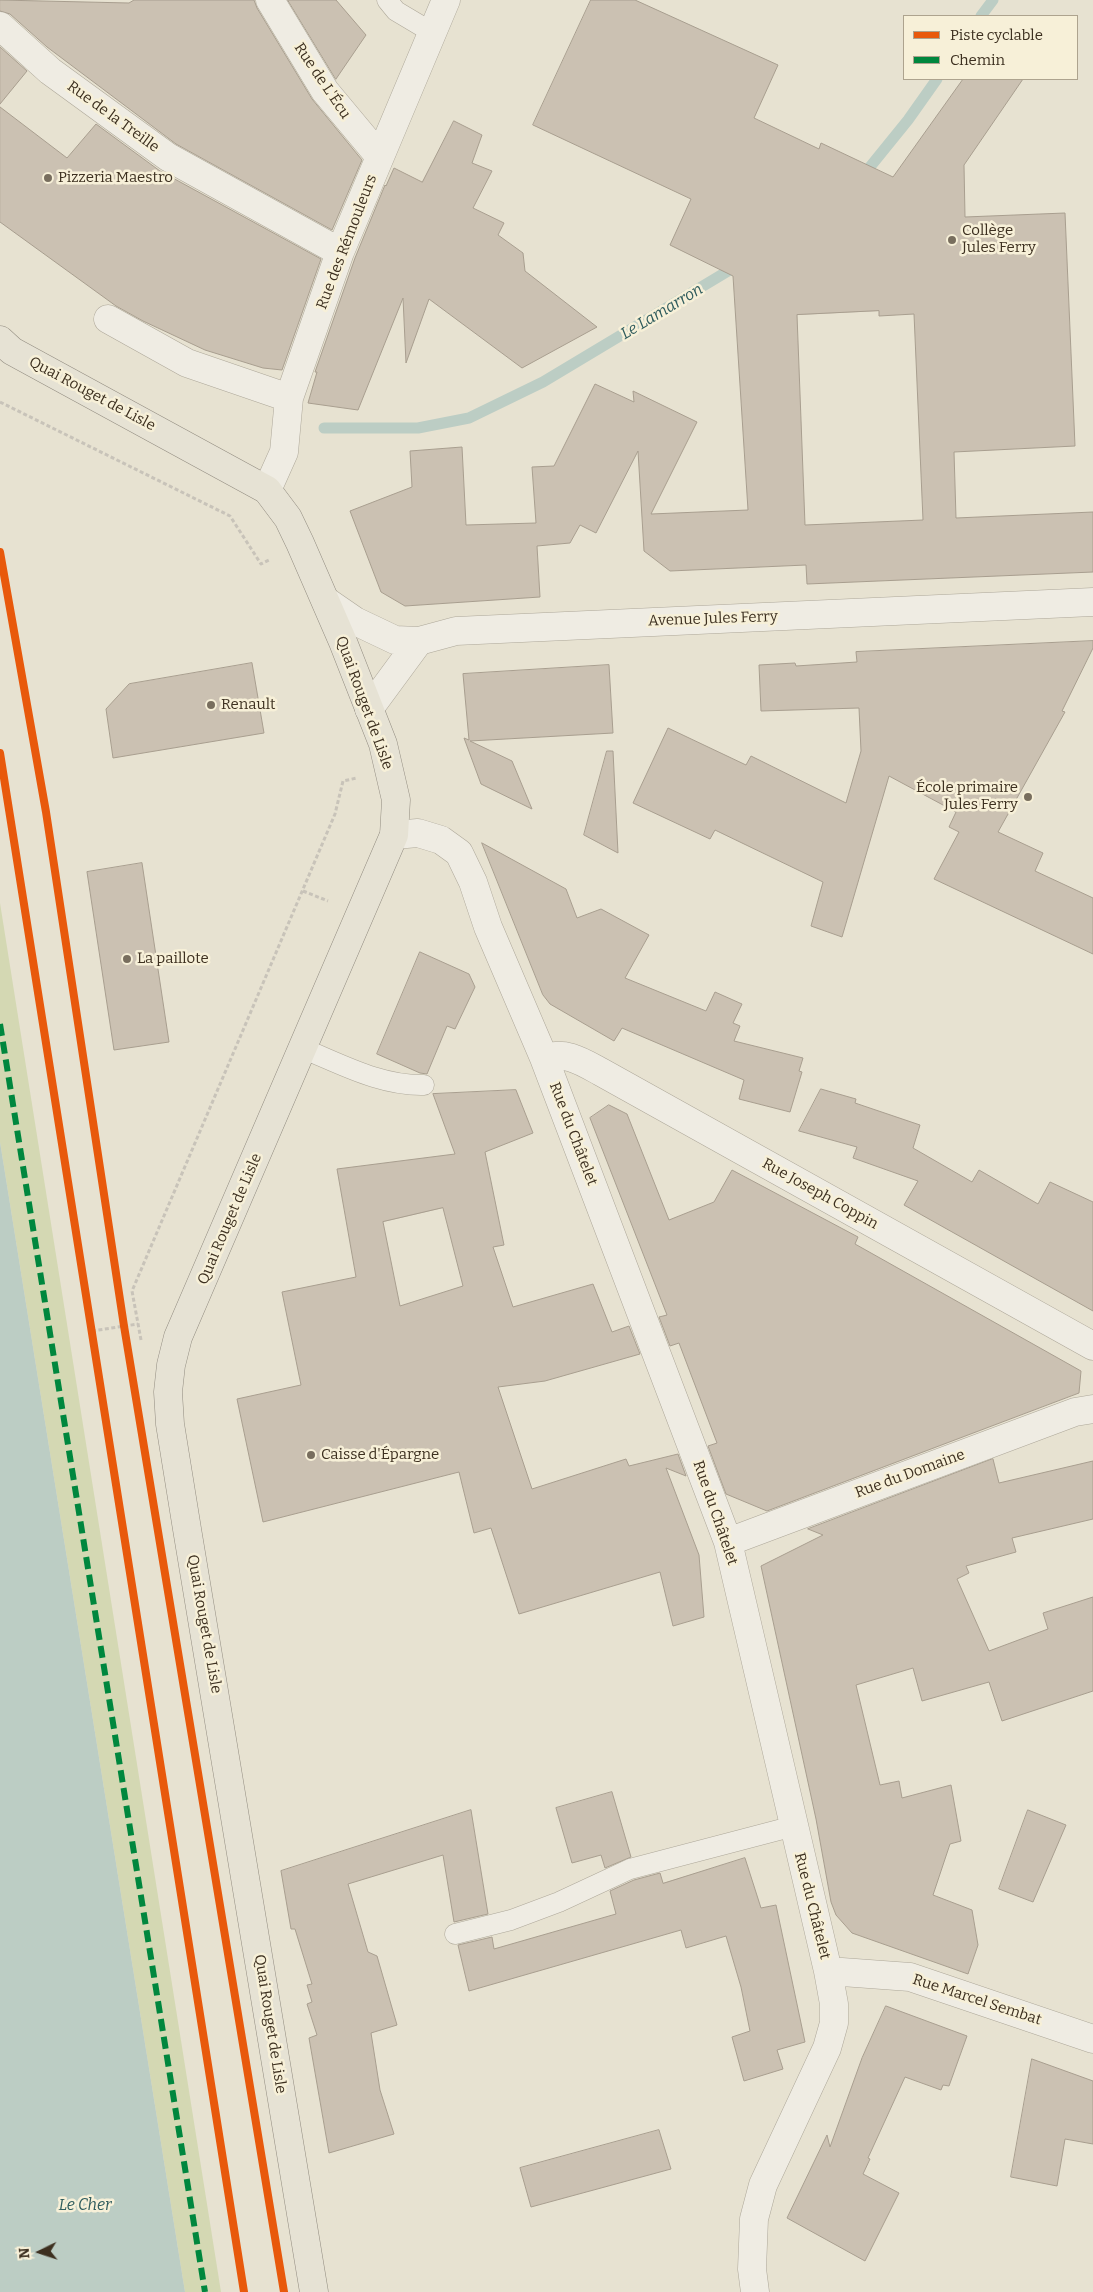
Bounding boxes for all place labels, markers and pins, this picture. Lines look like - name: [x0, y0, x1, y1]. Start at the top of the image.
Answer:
- place label: Pizzeria Maestro: [58, 169, 173, 187]
- marker: Pizzeria Maestro: [42, 172, 54, 184]
- place label: Collège Jules Ferry: [962, 222, 1036, 257]
- marker: Collège Jules Ferry: [946, 234, 958, 246]
- place label: Renault: [221, 696, 275, 714]
- marker: Renault: [205, 699, 217, 711]
- place label: École primaire Jules Ferry: [916, 779, 1018, 814]
- marker: École primaire Jules Ferry: [1022, 791, 1034, 803]
- place label: La paillote: [137, 950, 209, 968]
- marker: La paillote: [121, 953, 133, 965]
- place label: Caisse d'Épargne: [321, 1446, 439, 1464]
- marker: Caisse d'Épargne: [305, 1449, 317, 1461]

